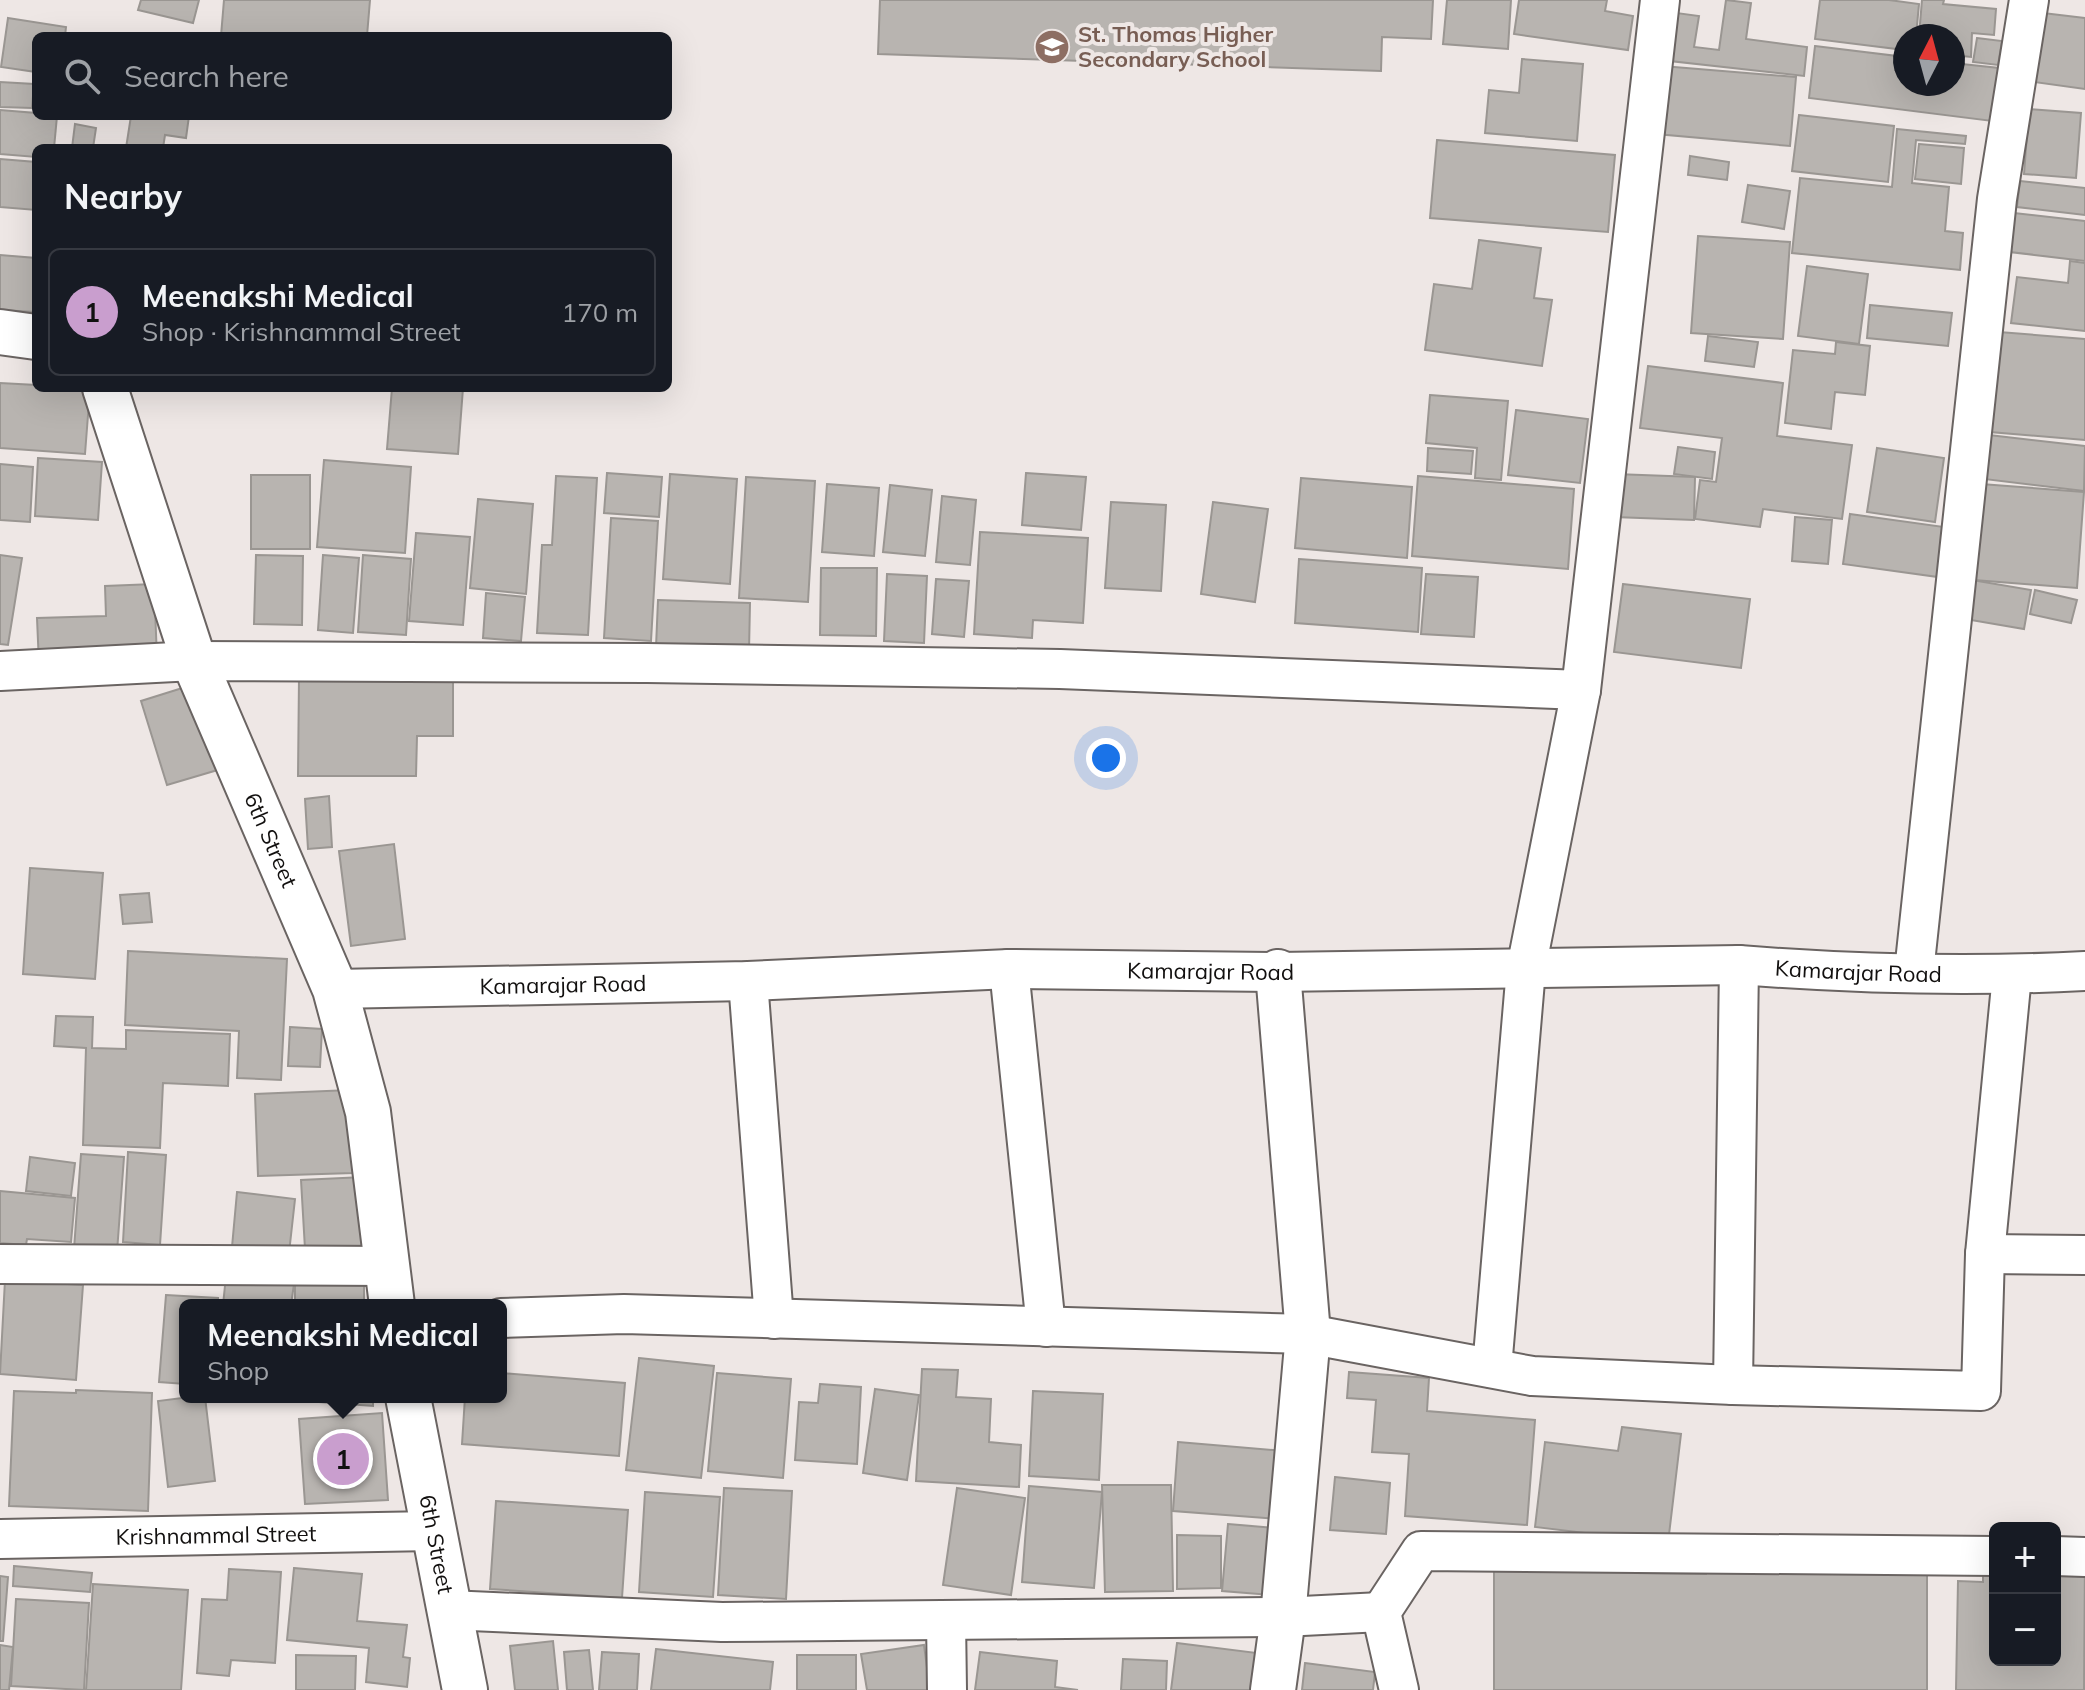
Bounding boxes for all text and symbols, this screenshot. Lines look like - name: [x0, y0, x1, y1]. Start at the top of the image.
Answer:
- place label: St. Thomas Higher Secondary School: [1078, 20, 1273, 73]
- north arrow: [1893, 24, 1965, 96]
- school or university icon: St. Thomas Higher Secondary School: [1033, 28, 1071, 66]
- search box: [32, 32, 672, 120]
- icon: search: [60, 54, 104, 98]
- text: Search here: [124, 57, 289, 95]
- text: Nearby: [64, 175, 182, 218]
- text: Meenakshi Medical: [142, 277, 414, 315]
- text: 1: [84, 296, 100, 329]
- text: 170 m: [562, 296, 638, 329]
- text: Shop · Krishnammal Street: [142, 315, 461, 348]
- your location: [1086, 738, 1126, 778]
- street label: 6th Street: [238, 788, 304, 892]
- street label: Kamarajar Road: [1774, 954, 1942, 988]
- street label: Kamarajar Road: [1127, 956, 1294, 986]
- street label: Kamarajar Road: [479, 969, 647, 1000]
- popup: [179, 1299, 507, 1403]
- text: Meenakshi Medical: [207, 1316, 479, 1354]
- text: Shop: [207, 1354, 269, 1387]
- pin: 1: [317, 1429, 369, 1489]
- street label: 6th Street: [413, 1492, 460, 1596]
- street label: Krishnammal Street: [115, 1519, 317, 1551]
- map controls: [1989, 1522, 2061, 1666]
- button: +: [1989, 1522, 2061, 1594]
- button: −: [1989, 1594, 2061, 1666]

